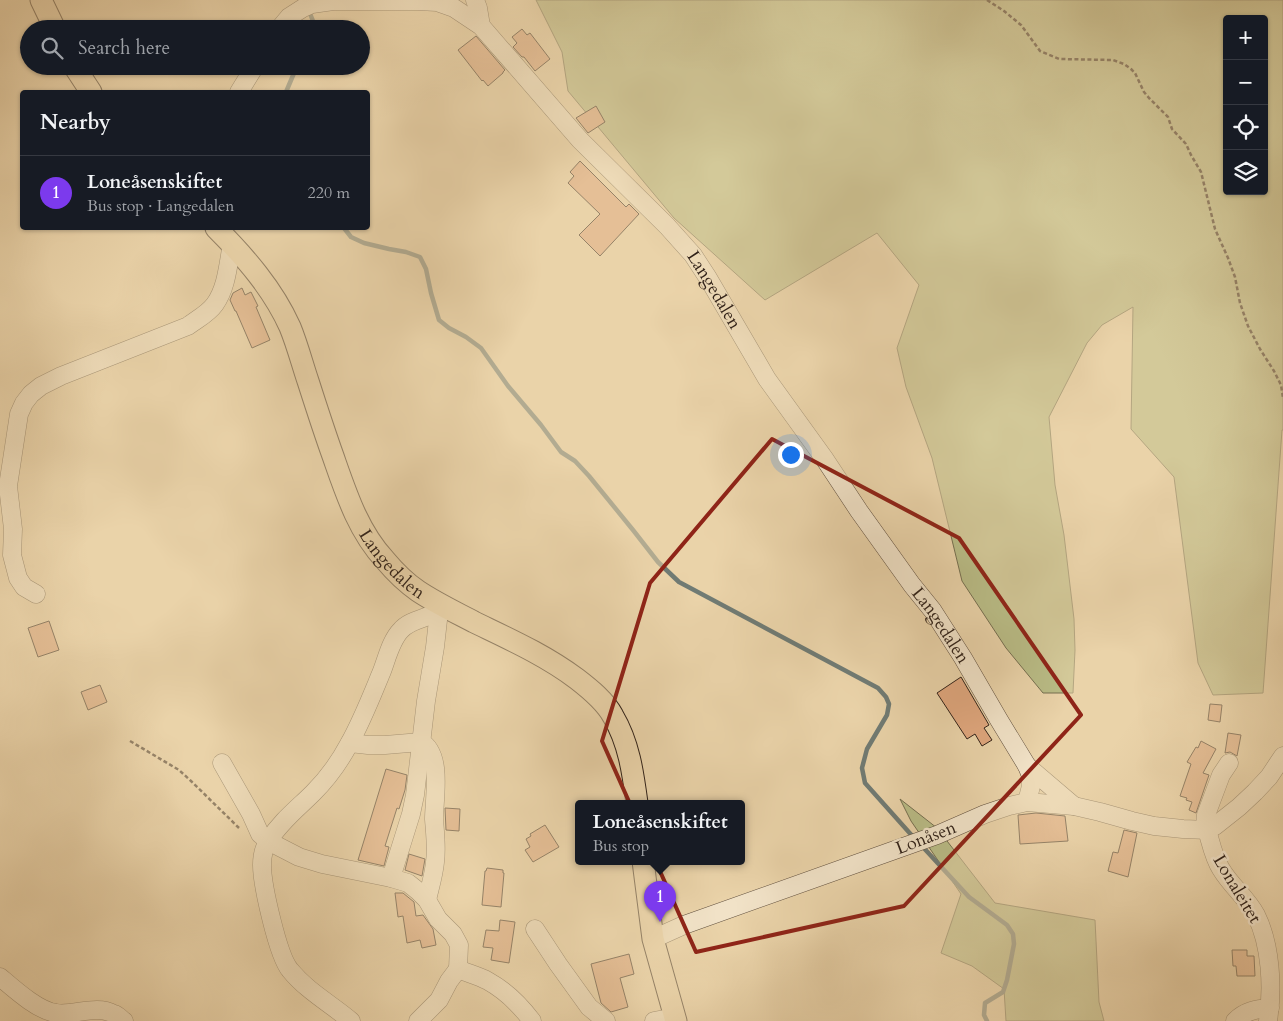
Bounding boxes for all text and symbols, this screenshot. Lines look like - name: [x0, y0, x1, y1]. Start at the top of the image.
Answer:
- map controls: [1223, 15, 1268, 195]
- button: +: [1223, 15, 1268, 60]
- search box: [20, 20, 370, 75]
- icon: search: [38, 34, 66, 62]
- text: Search here: [78, 35, 170, 61]
- button: −: [1223, 60, 1268, 105]
- button: locate: [1223, 105, 1268, 150]
- text: Nearby: [40, 108, 111, 137]
- button: layers: [1223, 150, 1268, 195]
- text: Loneåsenskiftet: [87, 169, 222, 195]
- text: 1: [52, 182, 60, 204]
- text: 220 m: [308, 182, 350, 204]
- text: Bus stop · Langedalen: [87, 195, 234, 217]
- street label: Langedalen: [681, 246, 748, 334]
- your location: [778, 442, 804, 468]
- street label: Langedalen: [353, 524, 431, 605]
- street label: Langedalen: [906, 582, 976, 669]
- popup: [575, 800, 745, 865]
- text: Loneåsenskiftet: [592, 809, 728, 835]
- street label: Lonåsen: [892, 815, 961, 861]
- text: Bus stop: [592, 835, 649, 857]
- street label: Lonaleitet: [1207, 850, 1267, 928]
- pin: 1: [644, 881, 676, 922]

